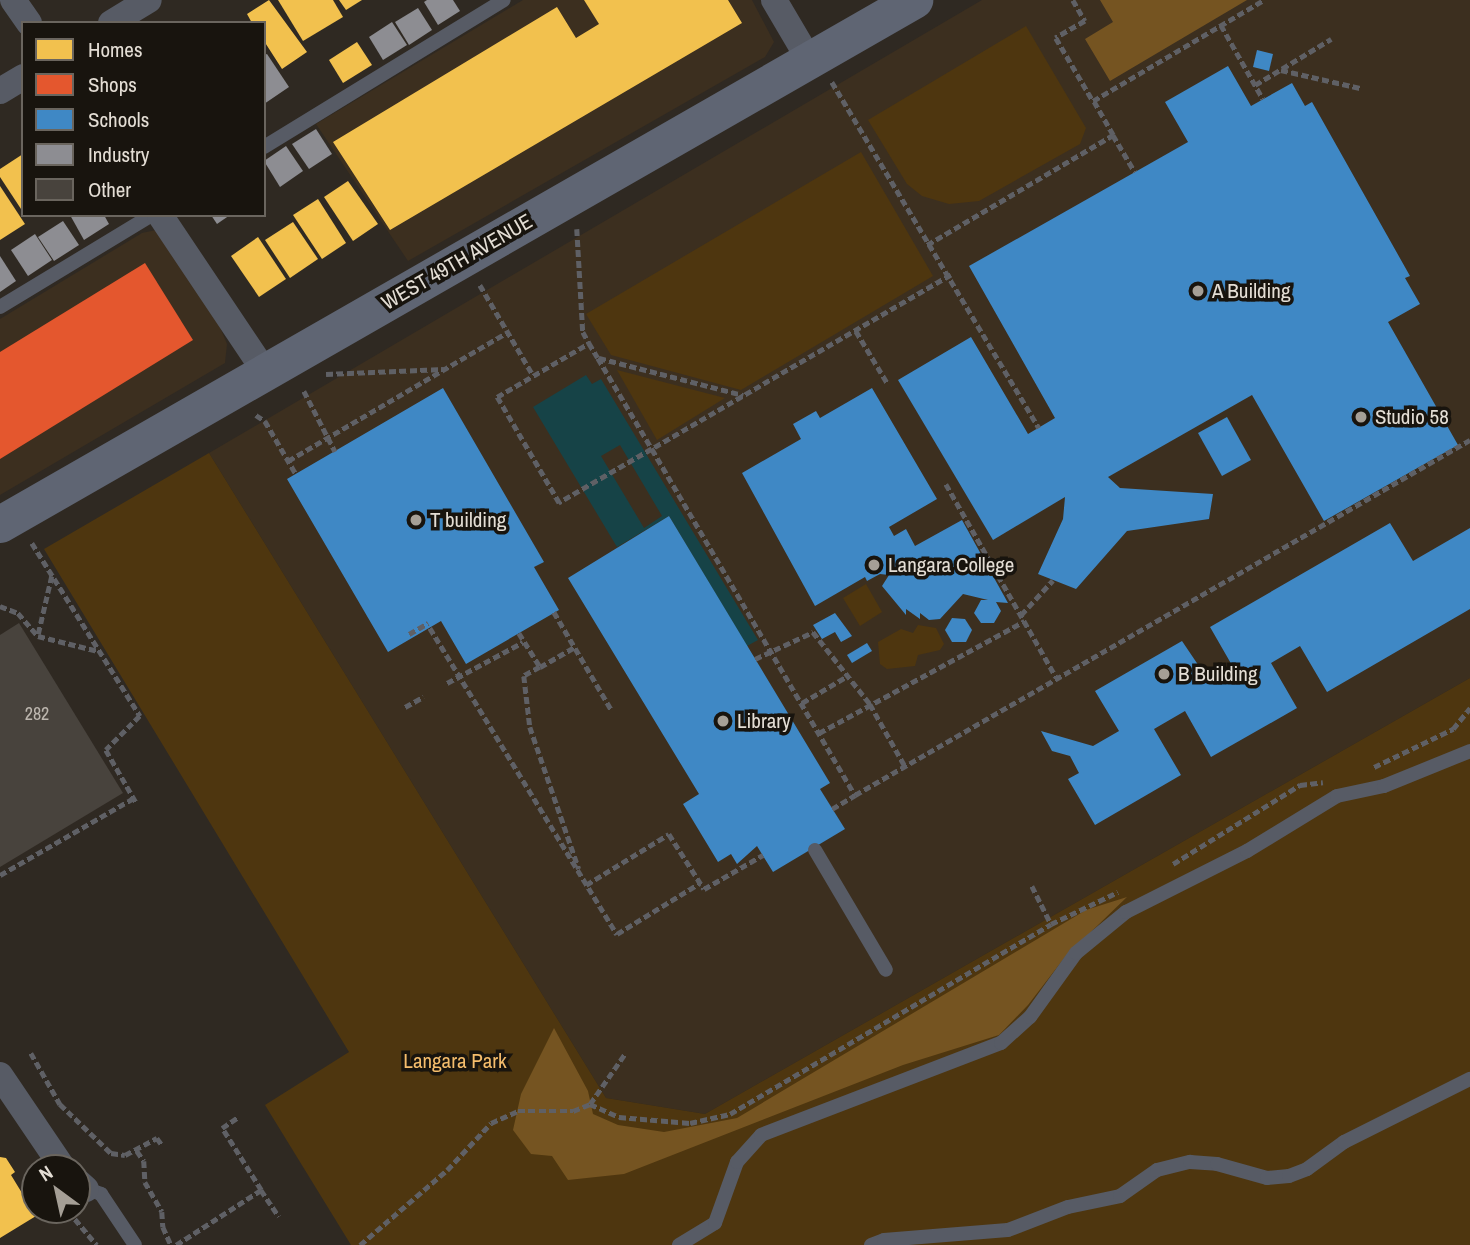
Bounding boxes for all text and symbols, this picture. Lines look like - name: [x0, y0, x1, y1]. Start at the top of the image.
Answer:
- legend: [21, 21, 266, 217]
- text: Homes: [88, 35, 143, 64]
- text: Shops: [88, 70, 137, 99]
- text: Schools: [88, 105, 149, 134]
- text: Industry: [88, 140, 149, 169]
- text: Other: [88, 175, 131, 204]
- street label: WEST 49TH AVENUE: [377, 208, 537, 316]
- place label: A Building: [1212, 278, 1291, 304]
- marker: A Building: [1190, 283, 1206, 299]
- place label: Studio 58: [1375, 404, 1449, 430]
- marker: Studio 58: [1353, 409, 1369, 425]
- place label: T building: [430, 507, 507, 533]
- marker: T building: [408, 512, 424, 528]
- place label: Langara College: [888, 552, 1014, 578]
- marker: Langara College: [866, 557, 882, 573]
- place label: B Building: [1178, 661, 1257, 687]
- marker: B Building: [1156, 666, 1172, 682]
- house number: 282: [25, 703, 49, 725]
- place label: Library: [737, 708, 791, 734]
- marker: Library: [715, 713, 731, 729]
- park label: Langara Park: [403, 1048, 507, 1074]
- north arrow: [21, 1154, 91, 1224]
- text: N: [34, 1159, 57, 1187]

